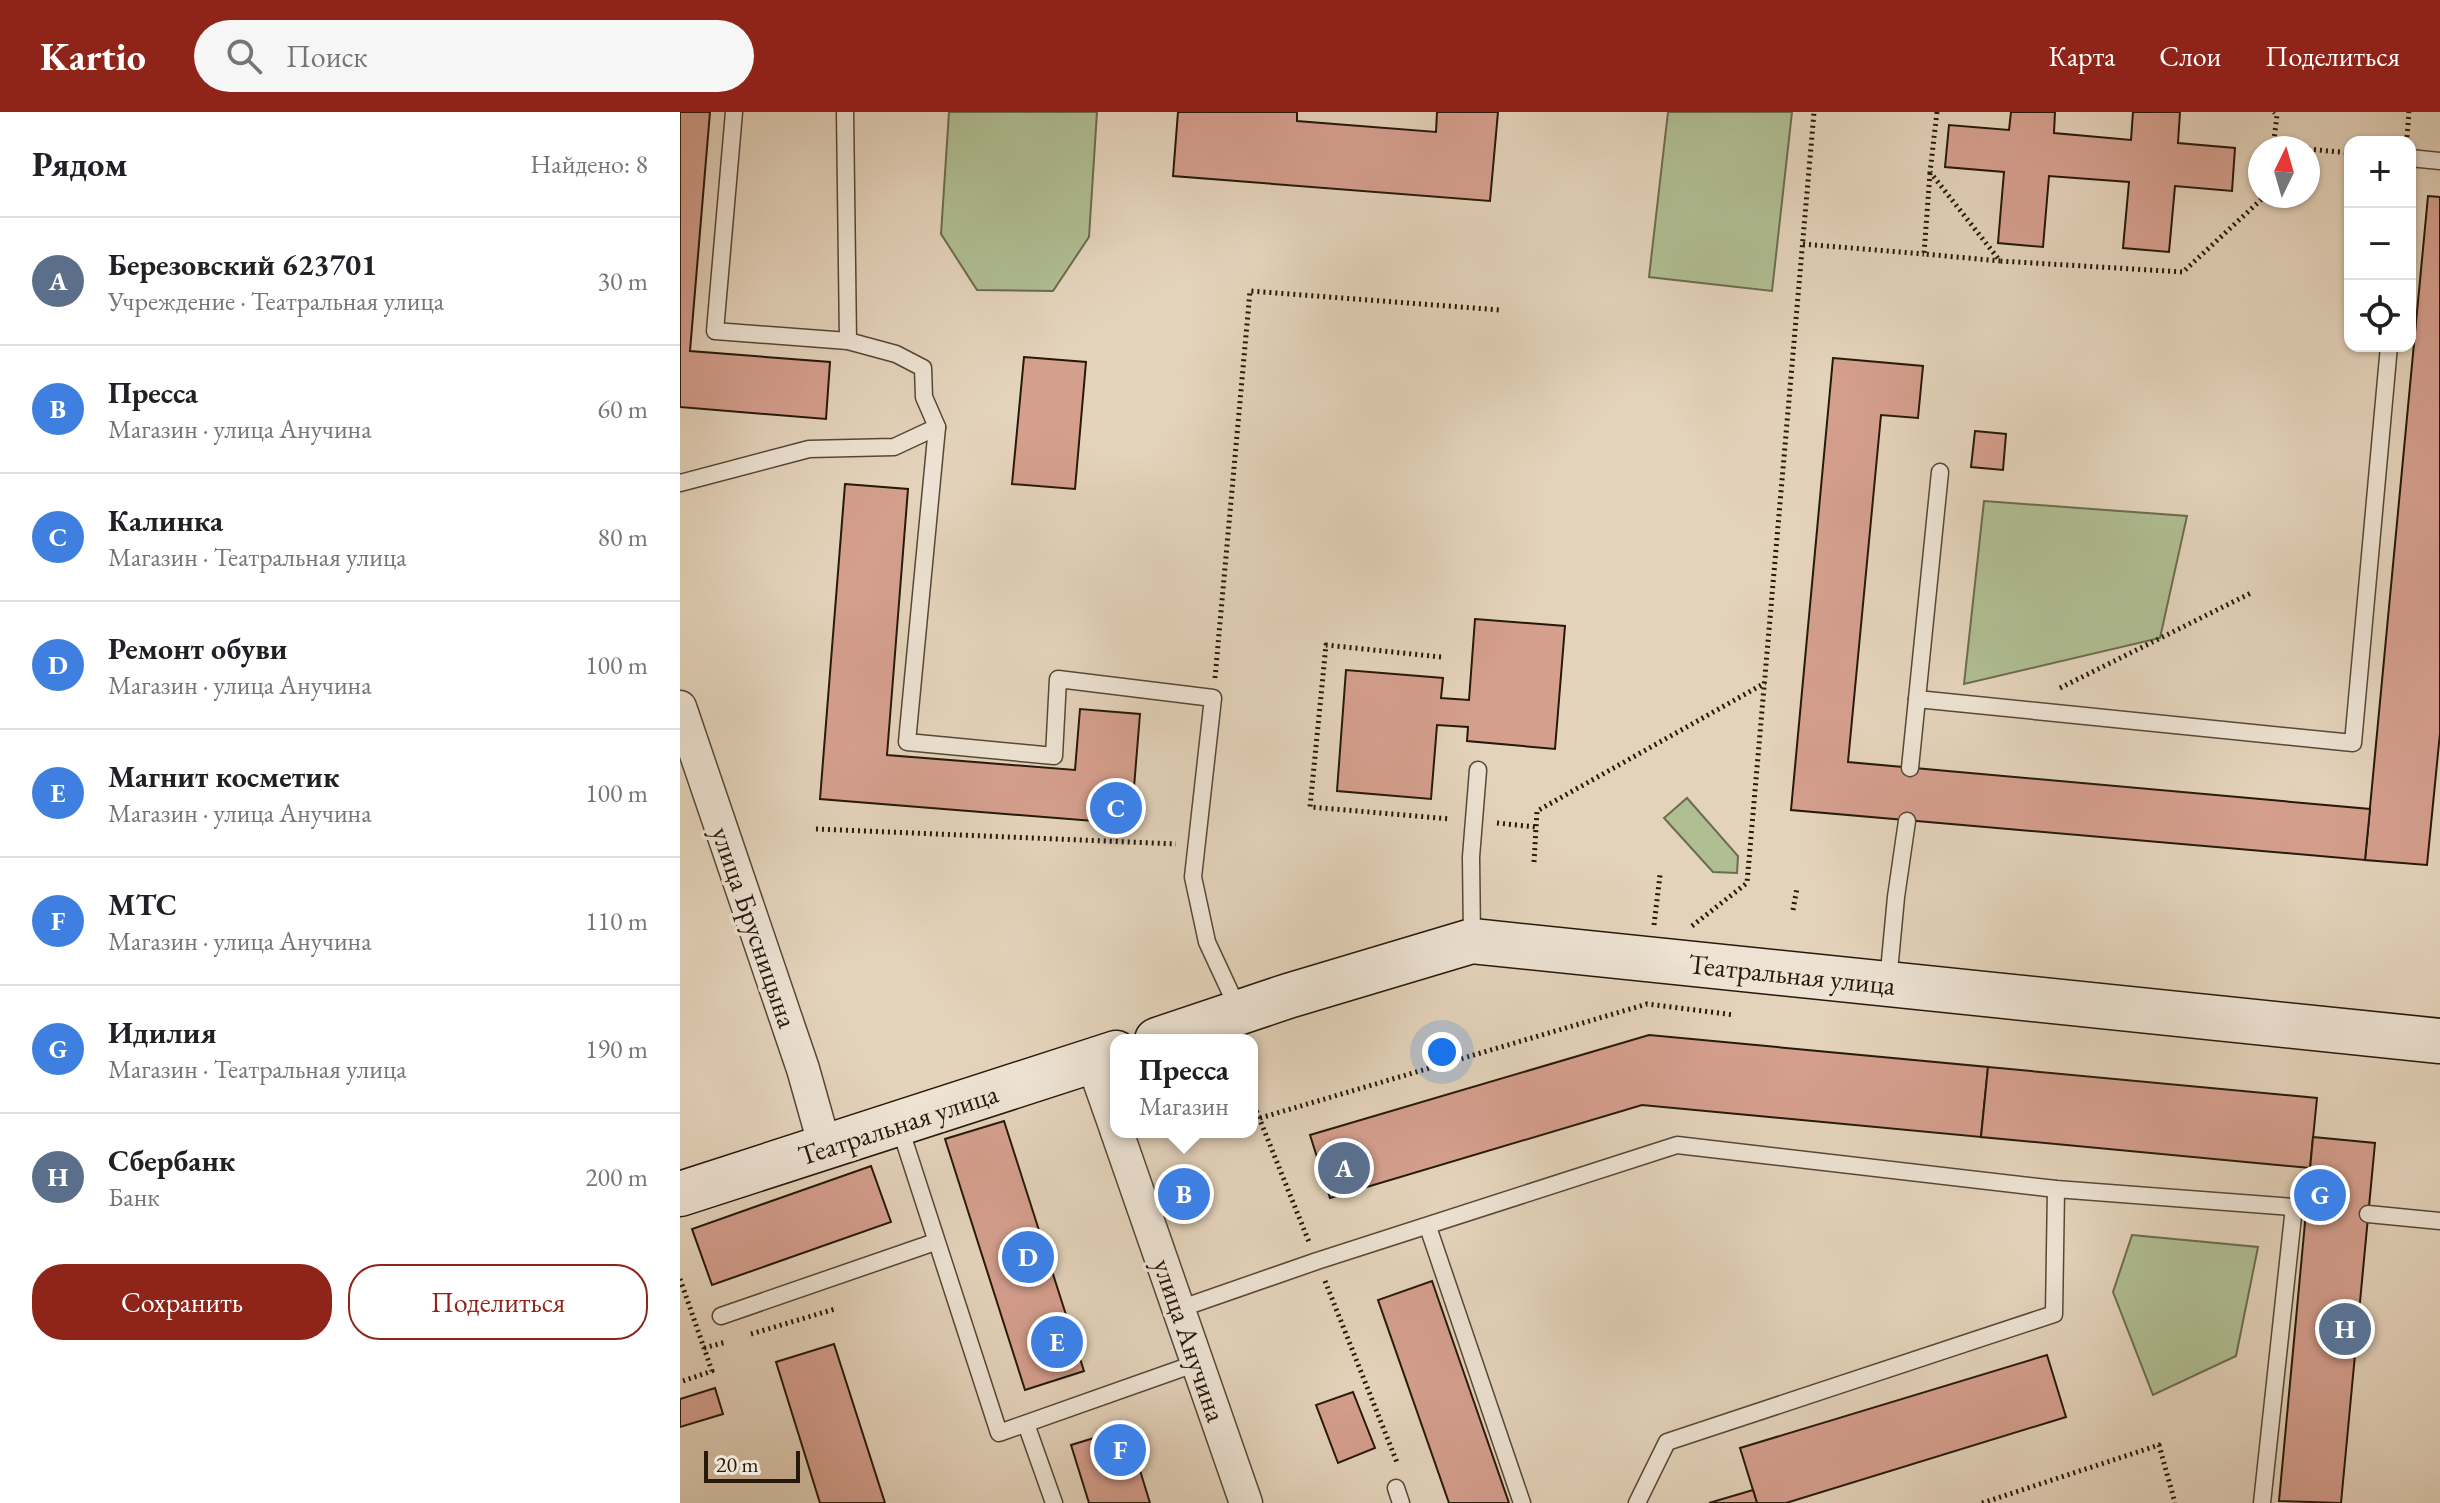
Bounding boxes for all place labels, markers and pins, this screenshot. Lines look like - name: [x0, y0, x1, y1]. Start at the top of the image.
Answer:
- pin: C: [1090, 778, 1142, 838]
- pin: A: [1318, 1138, 1370, 1198]
- pin: B: [1158, 1164, 1210, 1224]
- pin: G: [2294, 1165, 2346, 1225]
- pin: D: [1002, 1227, 1054, 1287]
- pin: H: [2319, 1299, 2371, 1359]
- pin: E: [1031, 1312, 1083, 1372]
- pin: F: [1094, 1420, 1146, 1480]

